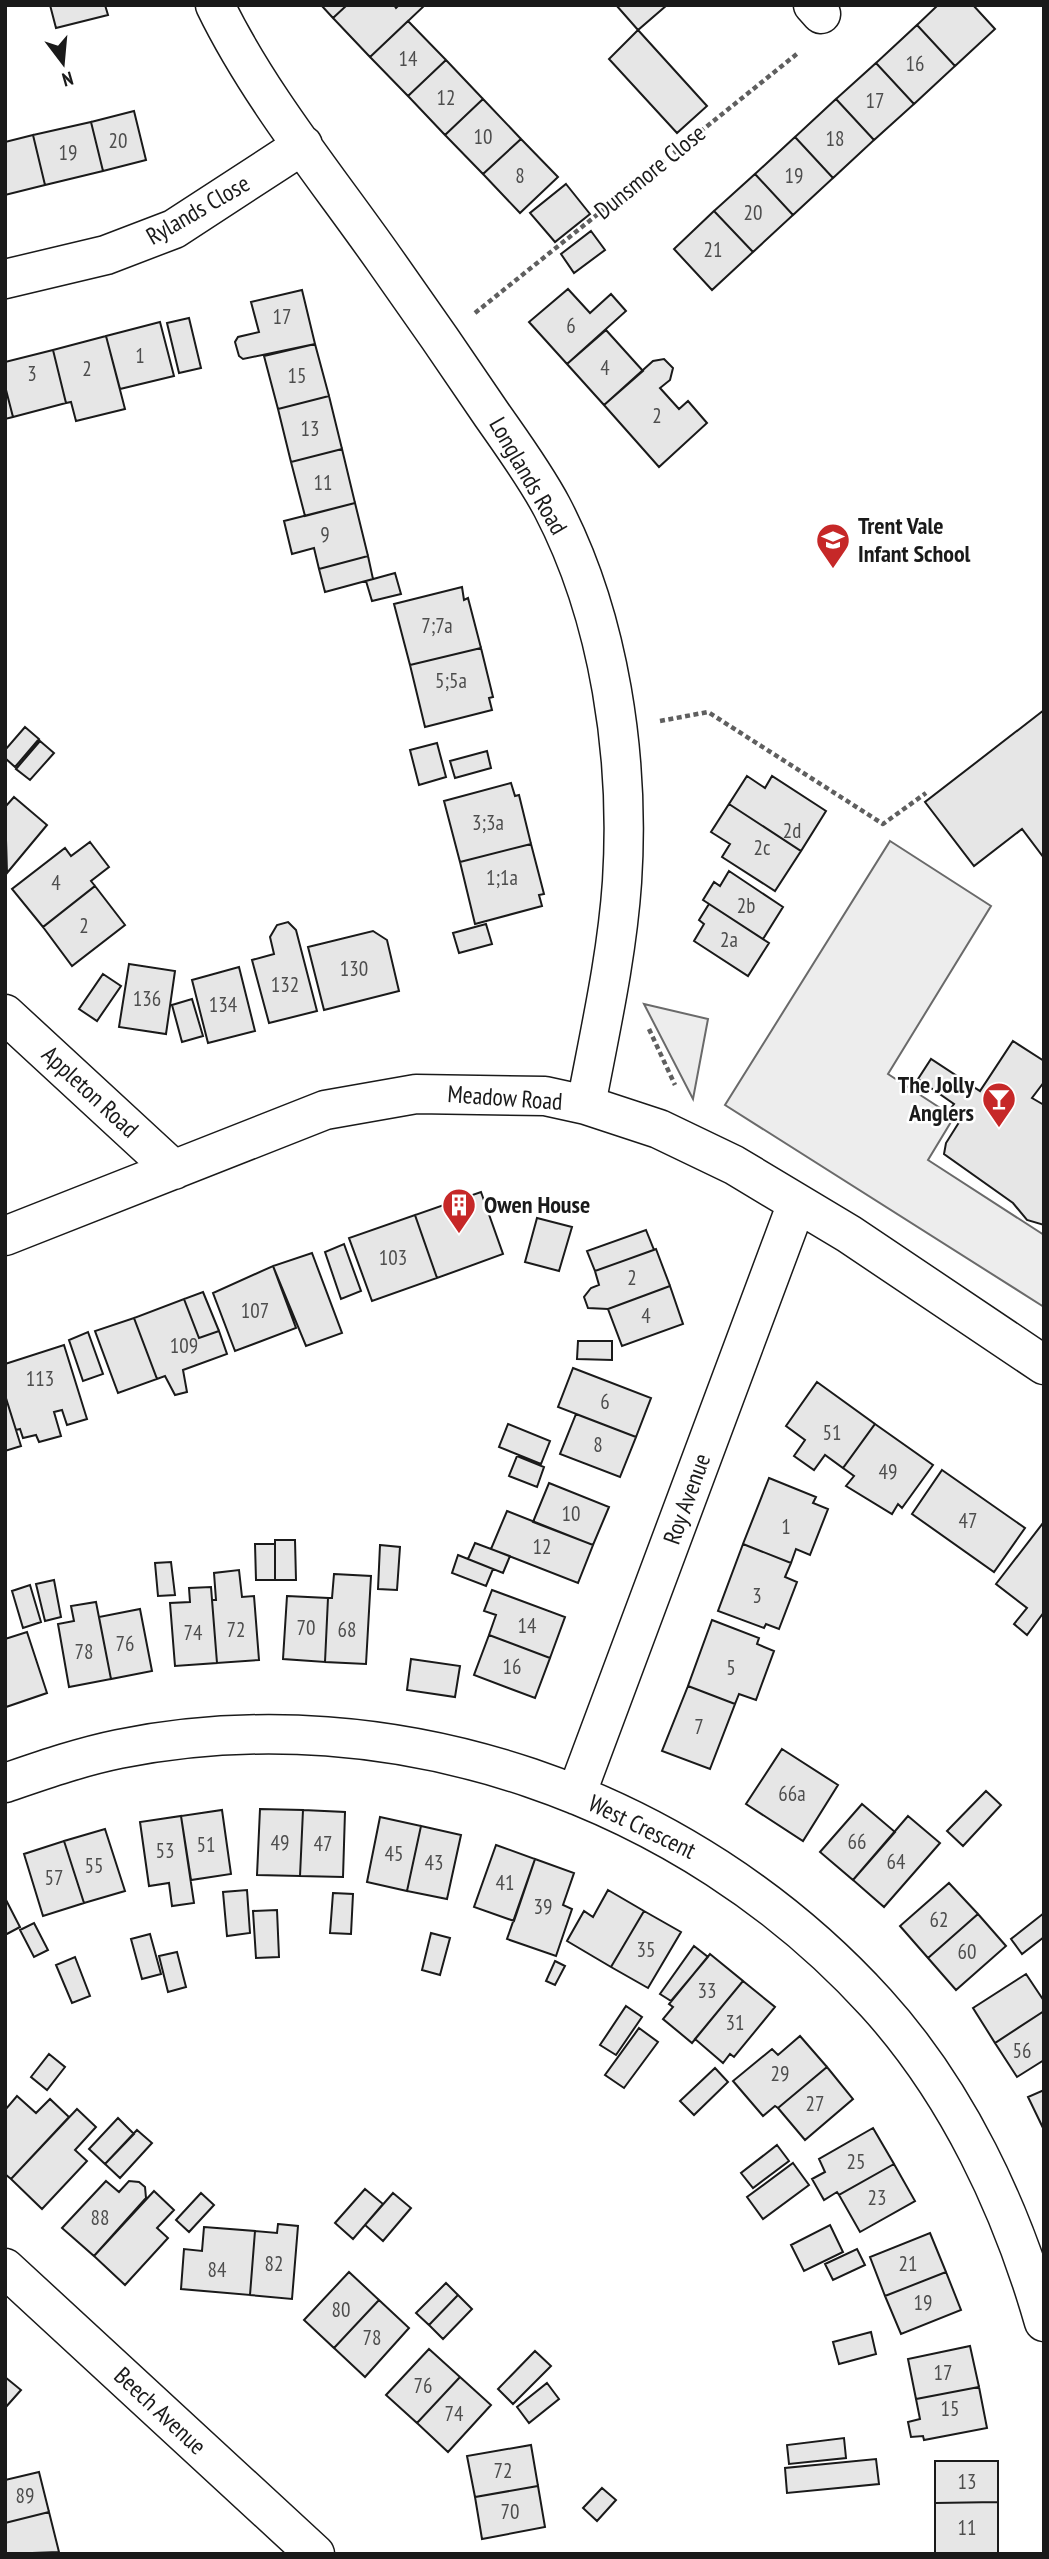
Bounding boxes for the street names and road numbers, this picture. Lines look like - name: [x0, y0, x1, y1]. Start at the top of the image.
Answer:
- street label: Dunsmore Close: [588, 117, 712, 226]
- street label: Rylands Close: [141, 168, 255, 252]
- street label: Longlands Road: [482, 412, 574, 540]
- street label: Appleton Road: [35, 1039, 145, 1144]
- street label: Meadow Road: [447, 1078, 564, 1117]
- street label: Roy Avenue: [656, 1449, 717, 1548]
- street label: West Crescent: [584, 1787, 701, 1866]
- street label: Beech Avenue: [108, 2360, 213, 2461]

